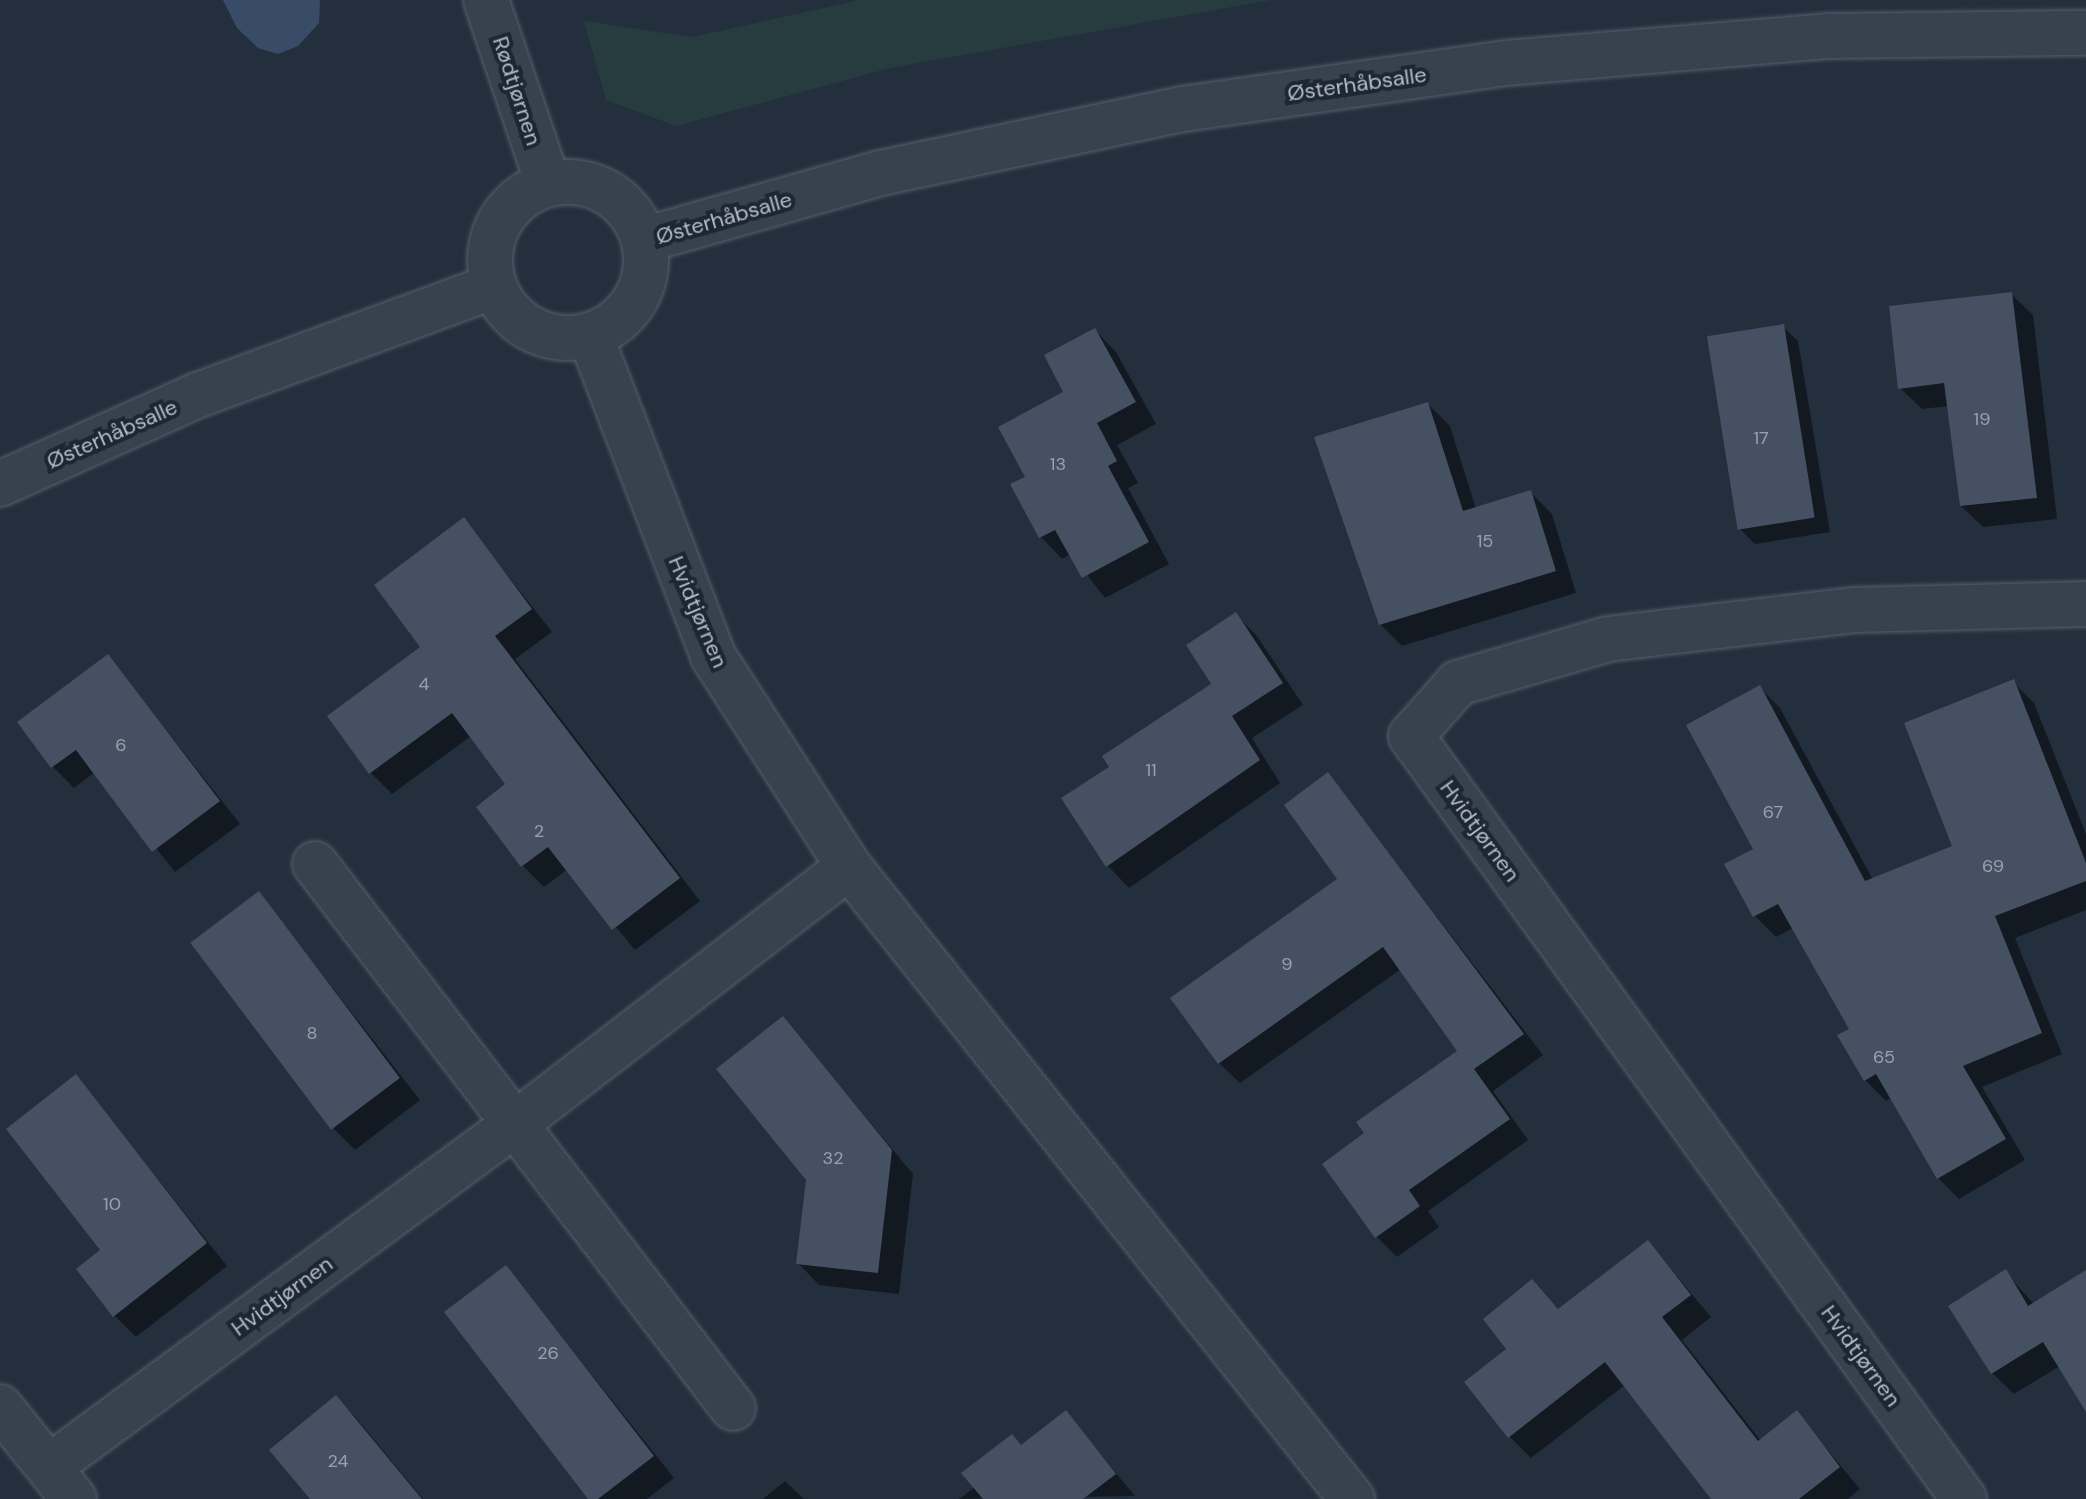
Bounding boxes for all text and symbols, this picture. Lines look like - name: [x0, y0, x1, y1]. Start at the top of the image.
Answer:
- street label: Rødtjørnen: [487, 33, 547, 149]
- street label: Østerhåbsalle: [1286, 61, 1428, 107]
- street label: Østerhåbsalle: [653, 186, 795, 250]
- street label: Østerhåbsalle: [43, 393, 181, 475]
- house number: 19: [1974, 408, 1990, 430]
- house number: 17: [1753, 427, 1769, 449]
- house number: 13: [1050, 453, 1066, 475]
- house number: 15: [1477, 530, 1493, 552]
- street label: Hvidtjørnen: [663, 552, 733, 672]
- house number: 4: [419, 673, 429, 695]
- house number: 6: [115, 734, 127, 756]
- house number: 11: [1145, 759, 1157, 781]
- street label: Hvidtjørnen: [1434, 775, 1526, 887]
- house number: 67: [1763, 801, 1783, 823]
- house number: 2: [534, 820, 544, 842]
- house number: 69: [1982, 855, 2004, 877]
- house number: 9: [1281, 953, 1293, 975]
- house number: 8: [307, 1022, 317, 1044]
- house number: 65: [1873, 1046, 1895, 1068]
- house number: 32: [822, 1147, 844, 1169]
- house number: 10: [103, 1193, 121, 1215]
- street label: Hvidtjørnen: [226, 1250, 338, 1342]
- street label: Hvidtjørnen: [1815, 1300, 1907, 1412]
- house number: 26: [537, 1342, 559, 1364]
- house number: 24: [328, 1450, 348, 1472]

